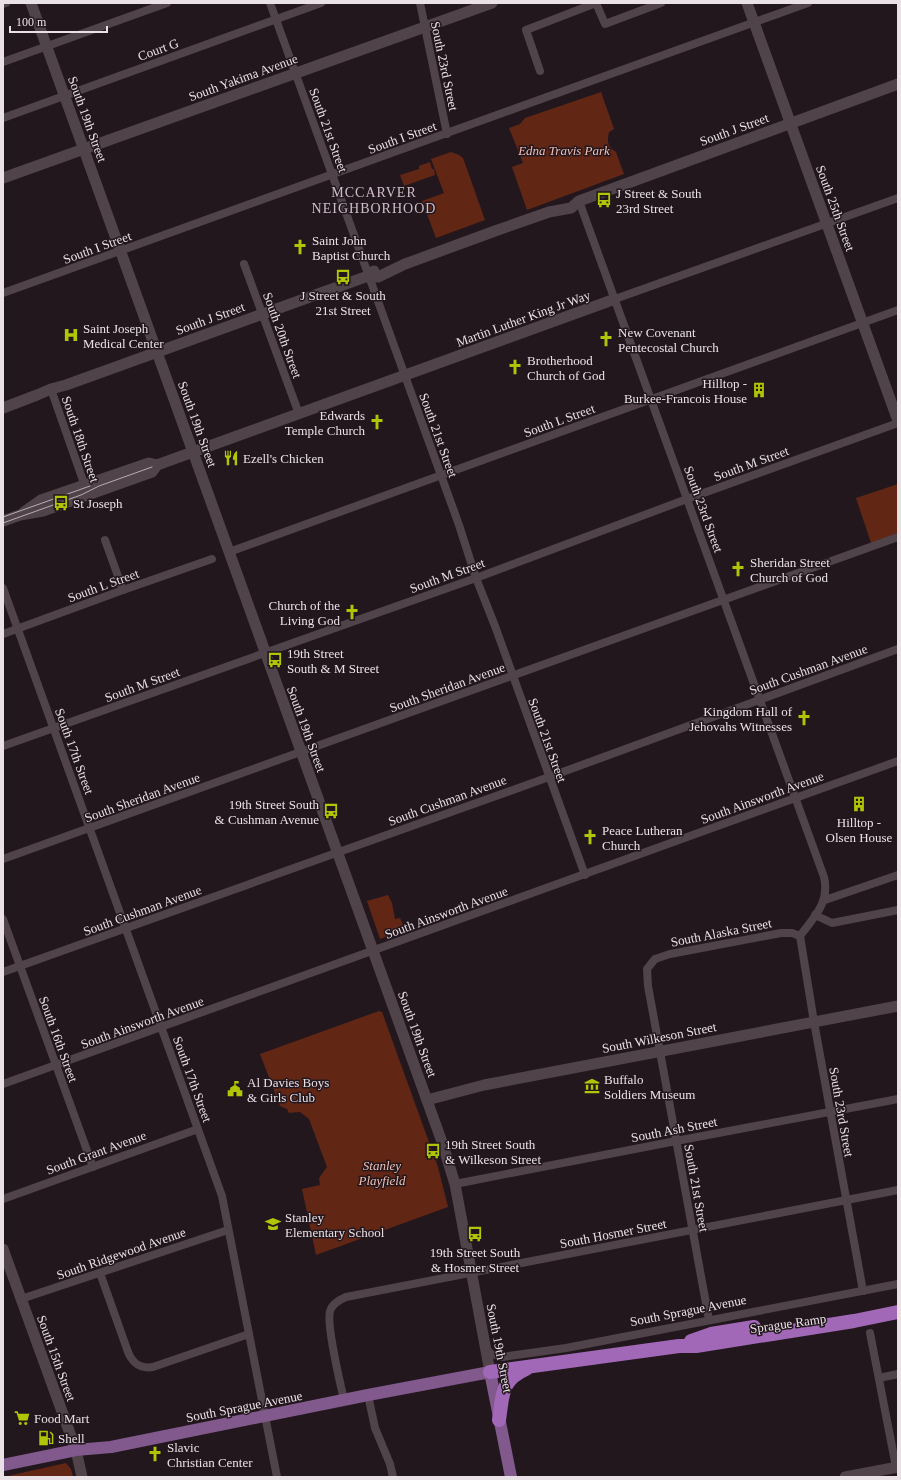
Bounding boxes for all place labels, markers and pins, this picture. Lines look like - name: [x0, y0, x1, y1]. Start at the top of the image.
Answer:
- place label: J Street & South 23rd Street: [616, 186, 702, 216]
- bus stop icon: J Street & South 23rd Street: [595, 191, 613, 209]
- place label: Saint John Baptist Church: [312, 233, 391, 263]
- church icon: Saint John Baptist Church: [291, 238, 309, 256]
- bus stop icon: J Street & South 21st Street: [334, 268, 352, 286]
- place label: J Street & South 21st Street: [300, 288, 386, 318]
- place label: Saint Joseph Medical Center: [83, 321, 164, 351]
- place label: New Covenant Pentecostal Church: [618, 325, 719, 355]
- hospital icon: Saint Joseph Medical Center: [62, 326, 80, 344]
- church icon: New Covenant Pentecostal Church: [597, 330, 615, 348]
- place label: Brotherhood Church of God: [527, 353, 605, 383]
- church icon: Brotherhood Church of God: [506, 358, 524, 376]
- place label: Hilltop - Burkee-Francois House: [624, 376, 747, 406]
- building icon: Hilltop - Burkee-Francois House: [750, 381, 768, 399]
- place label: Edwards Temple Church: [285, 408, 365, 438]
- church icon: Edwards Temple Church: [368, 413, 386, 431]
- restaurant icon: Ezell's Chicken: [222, 449, 240, 467]
- place label: Ezell's Chicken: [243, 451, 324, 466]
- bus stop icon: St Joseph: [52, 494, 70, 512]
- place label: St Joseph: [73, 496, 123, 511]
- place label: Sheridan Street Church of God: [750, 555, 830, 585]
- church icon: Sheridan Street Church of God: [729, 560, 747, 578]
- place label: Church of the Living God: [269, 598, 340, 628]
- church icon: Church of the Living God: [343, 603, 361, 621]
- place label: 19th Street South & M Street: [287, 646, 379, 676]
- bus stop icon: 19th Street South & M Street: [266, 651, 284, 669]
- place label: Kingdom Hall of Jehovahs Witnesses: [689, 704, 793, 734]
- church icon: Kingdom Hall of Jehovahs Witnesses: [795, 709, 813, 727]
- building icon: Hilltop - Olsen House: [850, 795, 868, 813]
- place label: 19th Street South & Cushman Avenue: [215, 797, 319, 827]
- bus stop icon: 19th Street South & Cushman Avenue: [322, 802, 340, 820]
- place label: Hilltop - Olsen House: [826, 815, 893, 845]
- place label: Peace Lutheran Church: [602, 823, 683, 853]
- church icon: Peace Lutheran Church: [581, 828, 599, 846]
- place label: Buffalo Soldiers Museum: [604, 1072, 695, 1102]
- place label: Al Davies Boys & Girls Club: [247, 1075, 329, 1105]
- museum icon: Buffalo Soldiers Museum: [583, 1077, 601, 1095]
- public building icon: Al Davies Boys & Girls Club: [226, 1080, 244, 1098]
- place label: 19th Street South & Wilkeson Street: [445, 1137, 541, 1167]
- bus stop icon: 19th Street South & Wilkeson Street: [424, 1142, 442, 1160]
- place label: Stanley Elementary School: [285, 1210, 385, 1240]
- school or university icon: Stanley Elementary School: [264, 1215, 282, 1233]
- bus stop icon: 19th Street South & Hosmer Street: [466, 1225, 484, 1243]
- place label: 19th Street South & Hosmer Street: [430, 1245, 521, 1275]
- supermarket icon: Food Mart: [13, 1409, 31, 1427]
- place label: Food Mart: [34, 1411, 90, 1426]
- fuel station icon: Shell: [37, 1429, 55, 1447]
- place label: Shell: [58, 1431, 85, 1446]
- place label: Slavic Christian Center: [167, 1440, 253, 1470]
- church icon: Slavic Christian Center: [146, 1445, 164, 1463]

